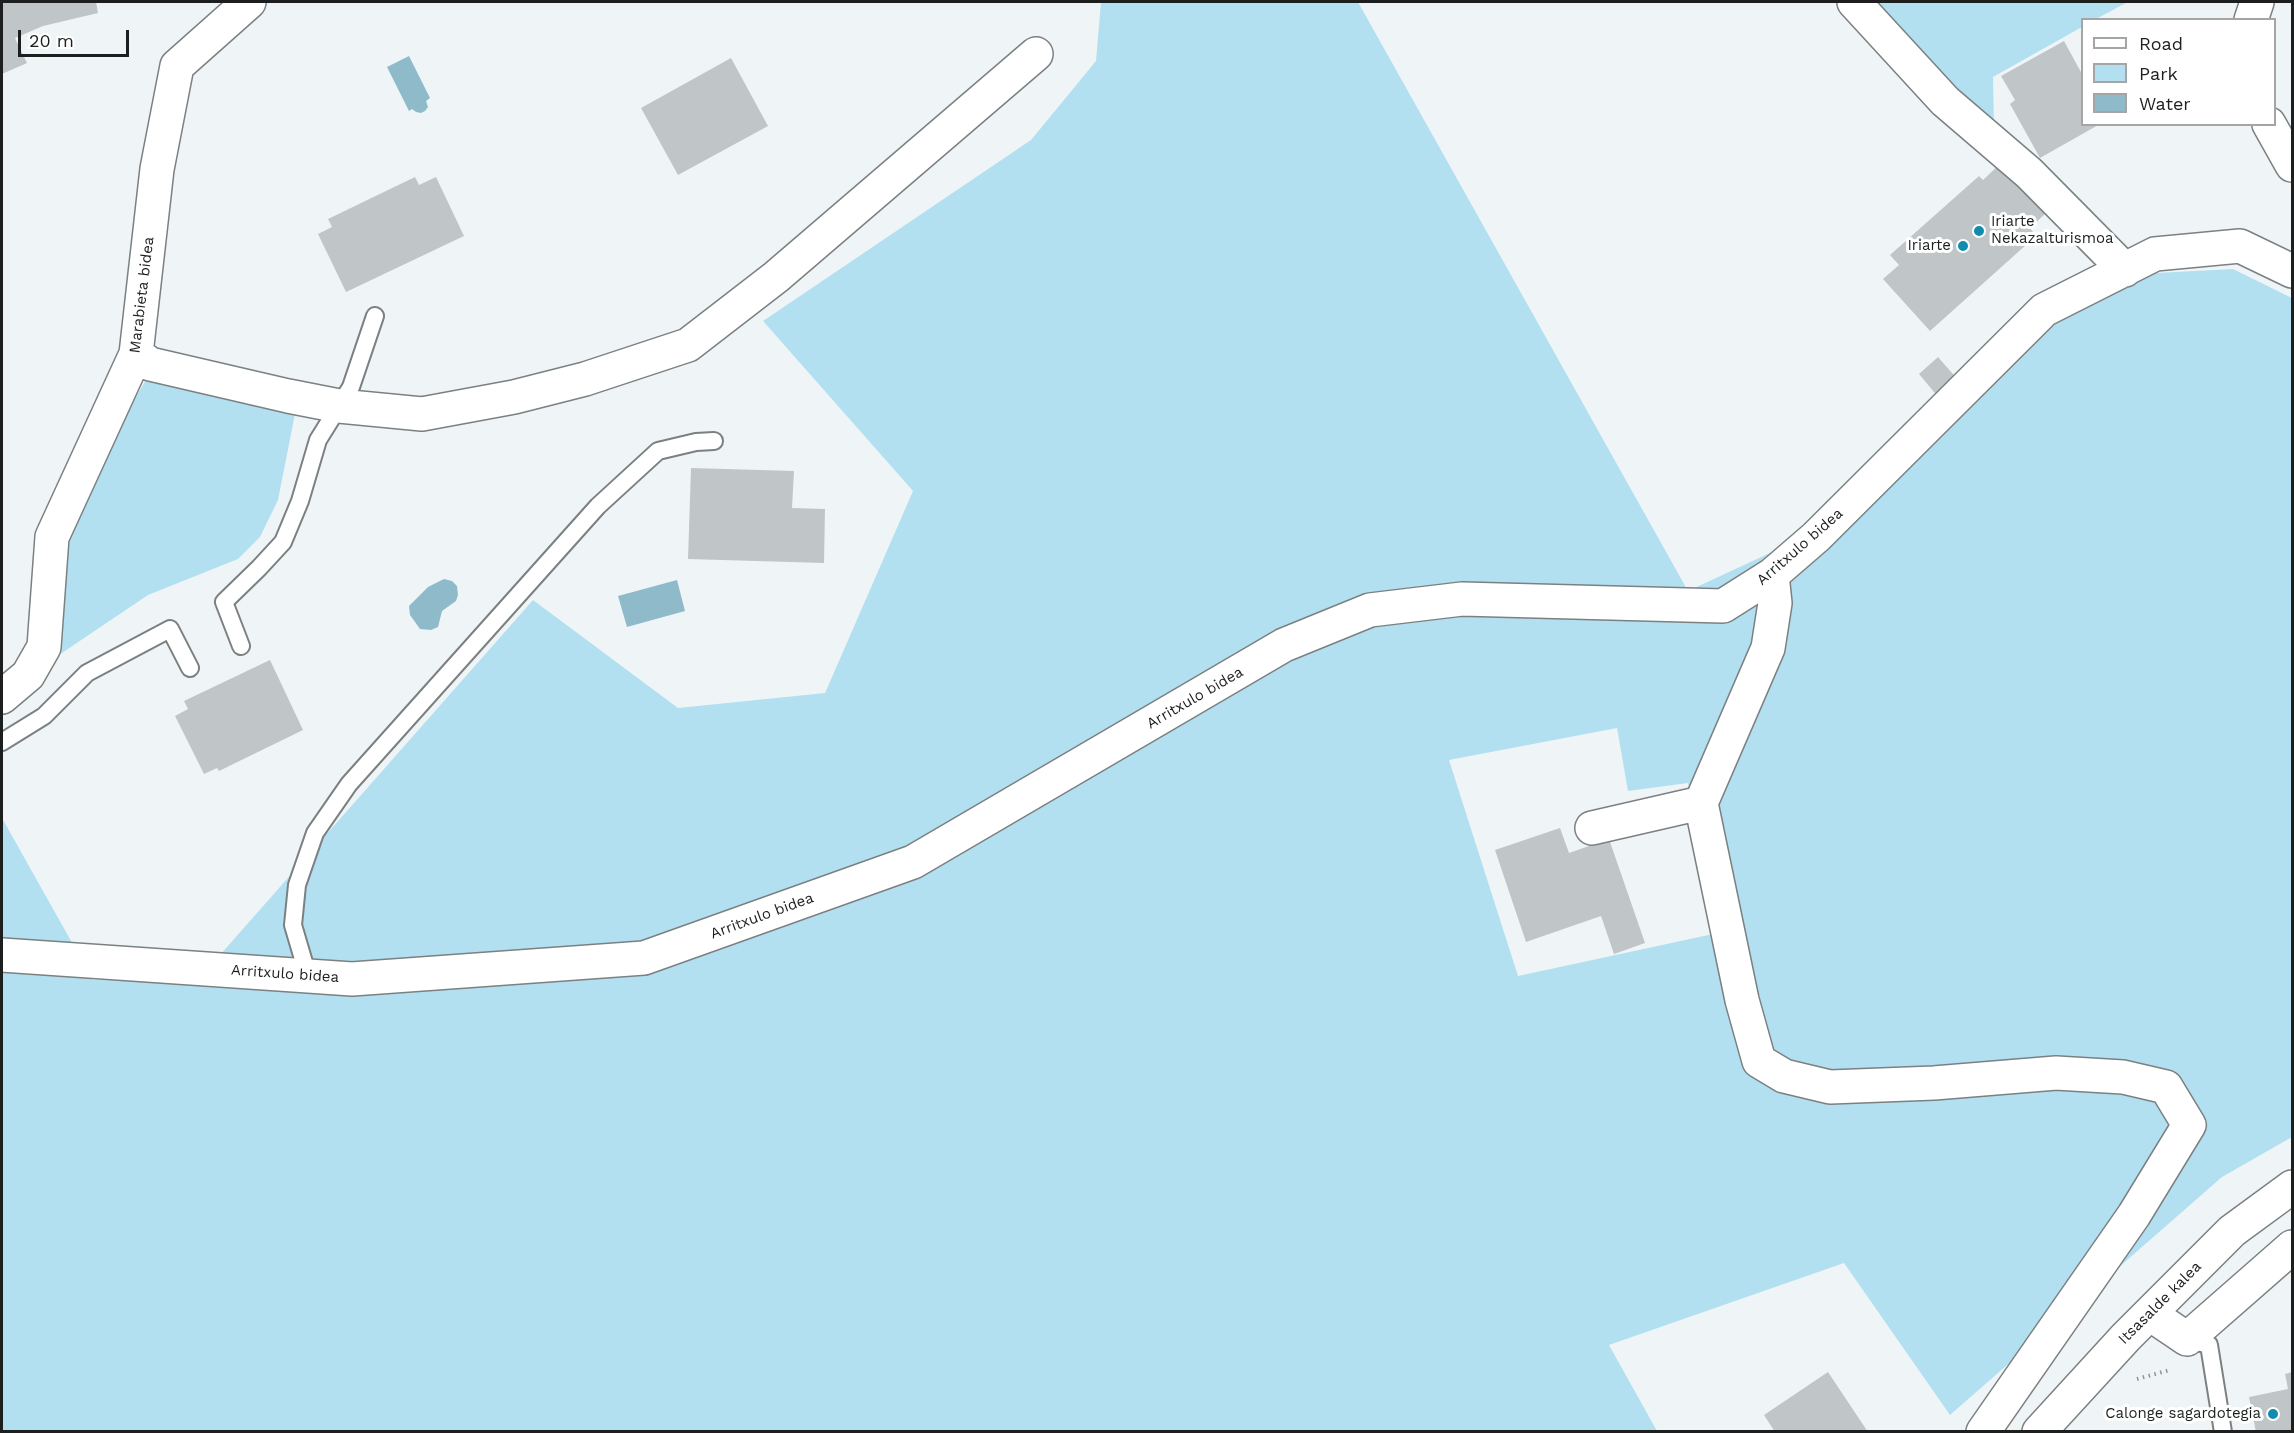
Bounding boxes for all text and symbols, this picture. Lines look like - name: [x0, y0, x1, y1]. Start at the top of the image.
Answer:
- scale bar: [21, 18, 132, 56]
- legend: [2081, 18, 2276, 126]
- text: 20 m: [29, 30, 74, 51]
- text: Road: [2139, 33, 2183, 54]
- text: Park: [2139, 63, 2178, 84]
- text: Water: [2139, 93, 2191, 114]
- place label: Iriarte Nekazalturismoa: [1991, 213, 2114, 248]
- marker: Iriarte Nekazalturismoa: [1972, 224, 1986, 238]
- street label: Marabieta bidea: [126, 236, 158, 354]
- place label: Iriarte: [1907, 237, 1951, 255]
- marker: Iriarte: [1956, 239, 1970, 253]
- street label: Arritxulo bidea: [1753, 505, 1847, 589]
- street label: Arritxulo bidea: [1144, 663, 1246, 733]
- street label: Arritxulo bidea: [708, 889, 816, 943]
- street label: Arritxulo bidea: [230, 961, 340, 987]
- street label: Itsasalde kalea: [2115, 1258, 2205, 1348]
- place label: Calonge sagardotegia: [2105, 1405, 2261, 1423]
- marker: Calonge sagardotegia: [2266, 1407, 2280, 1421]

